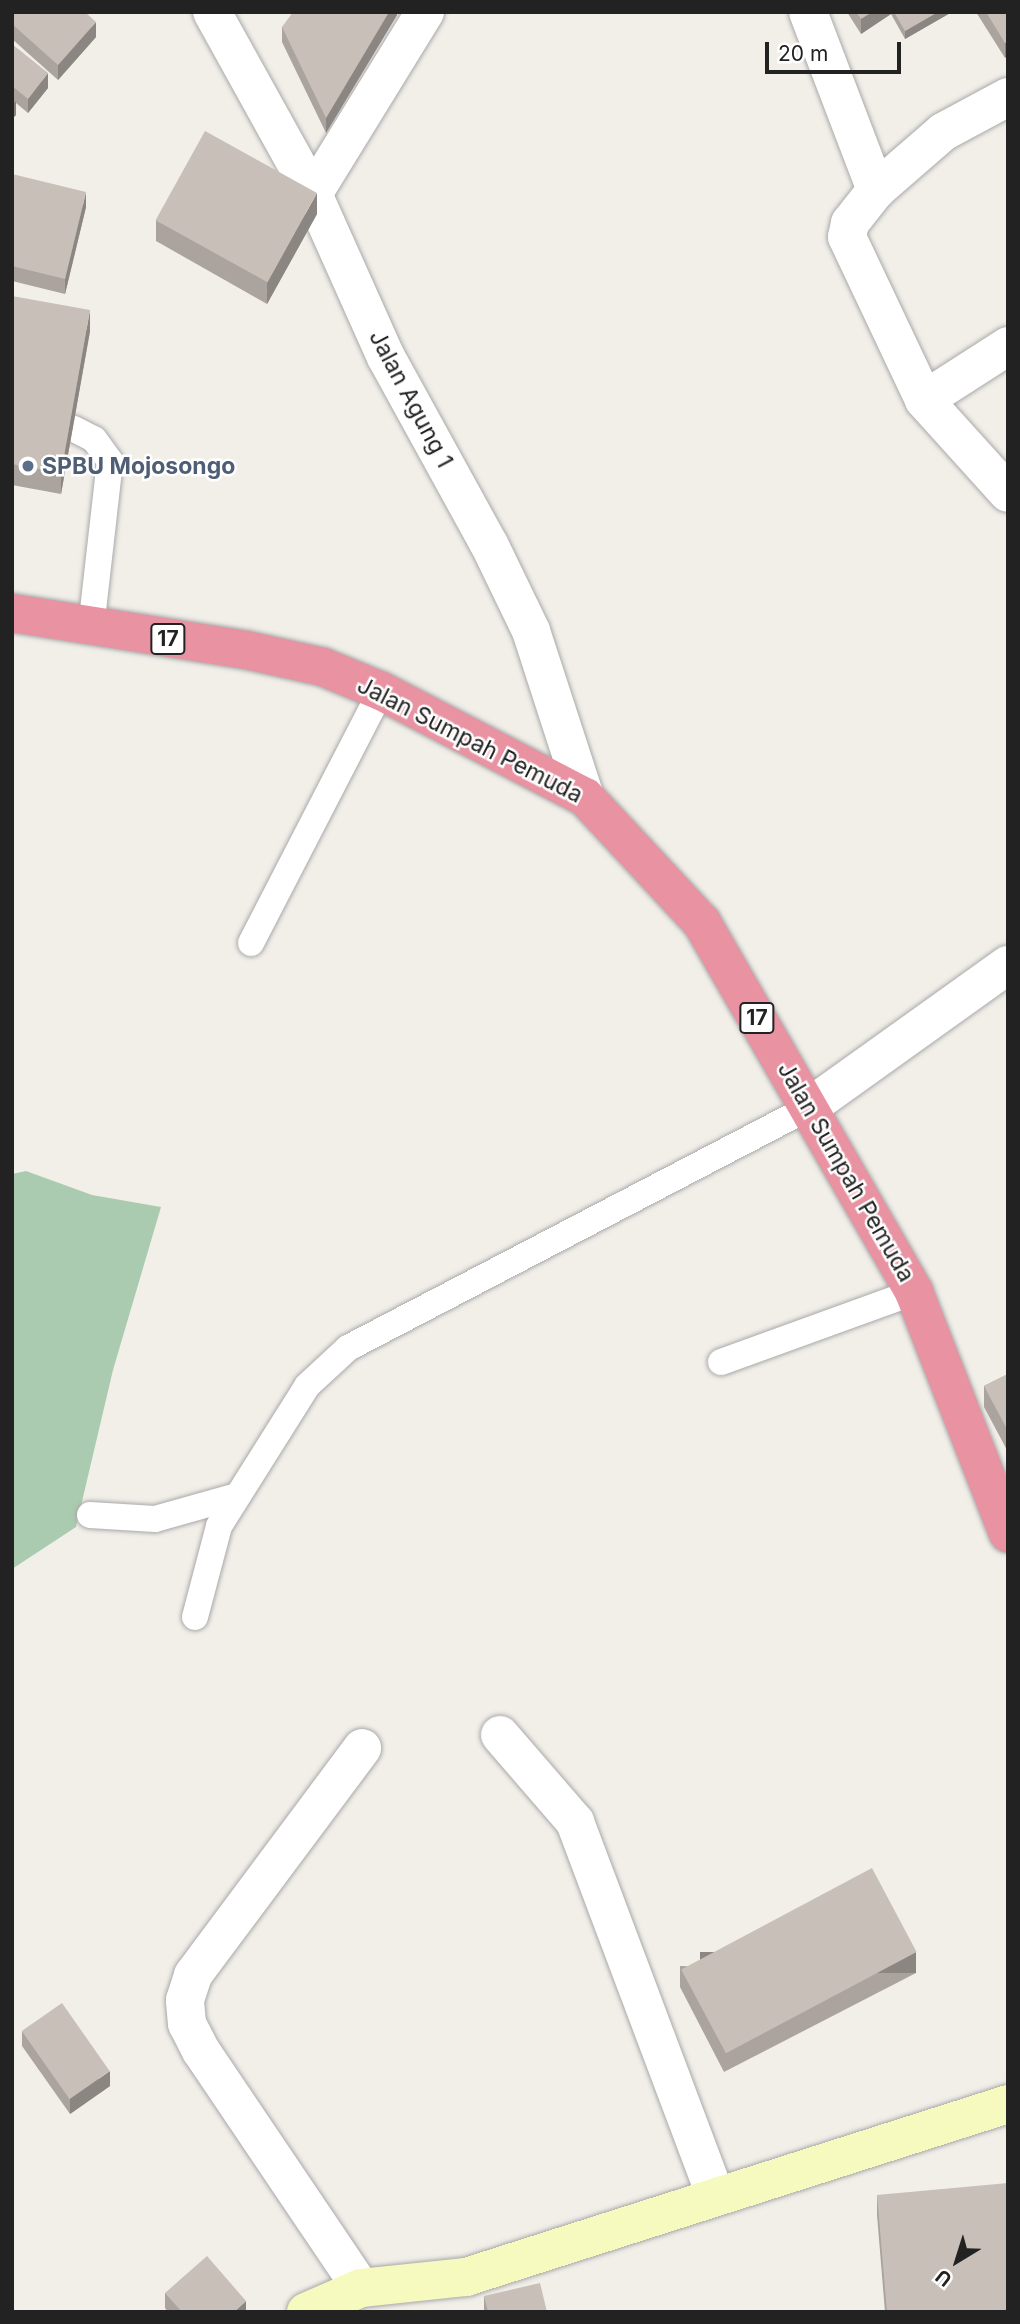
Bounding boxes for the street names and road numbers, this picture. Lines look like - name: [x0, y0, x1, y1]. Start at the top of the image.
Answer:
- street label: Jalan Agung 1: [363, 326, 459, 472]
- road number: 17: [149, 622, 187, 656]
- street label: Jalan Sumpah Pemuda: [353, 671, 587, 809]
- road number: 17: [738, 1000, 776, 1036]
- street label: Jalan Sumpah Pemuda: [772, 1057, 920, 1287]

